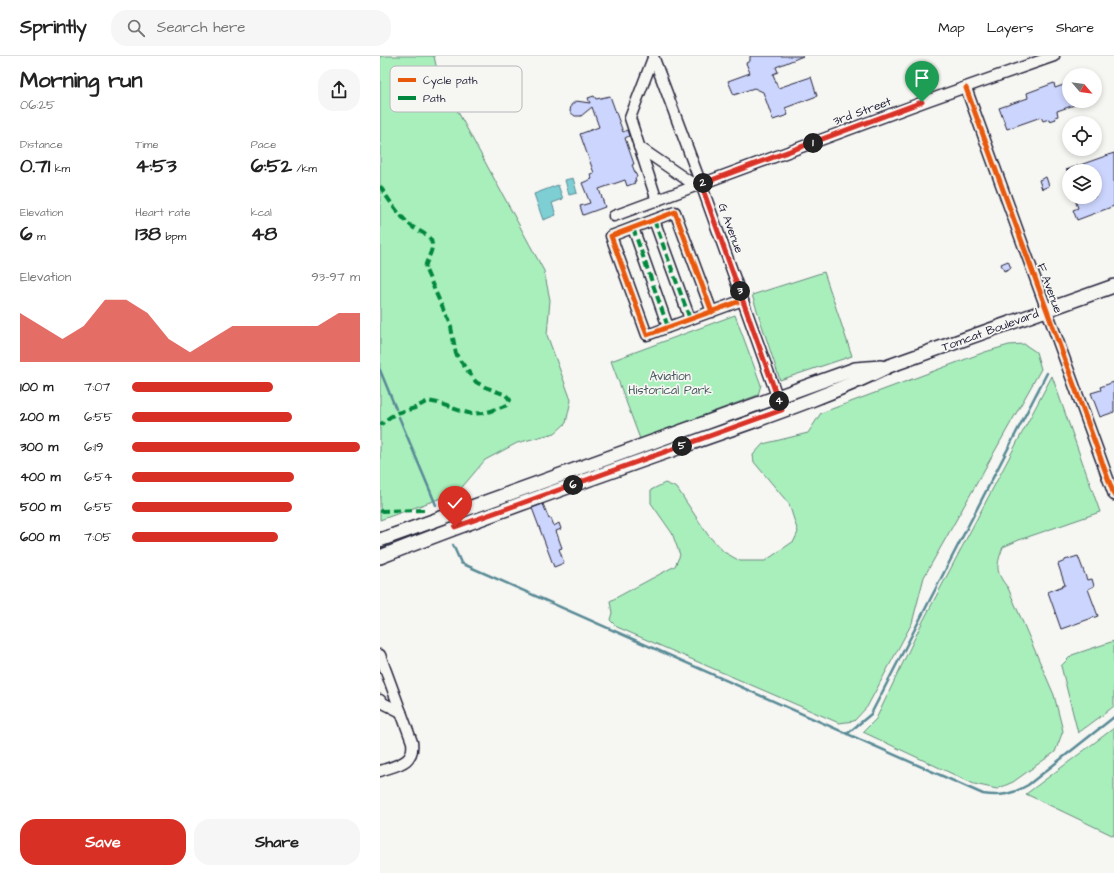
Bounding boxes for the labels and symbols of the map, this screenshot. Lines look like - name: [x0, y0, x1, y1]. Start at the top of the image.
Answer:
- pin: [905, 61, 939, 102]
- legend: [390, 66, 522, 112]
- north arrow: [1062, 68, 1102, 108]
- text: Cycle path: [423, 73, 478, 89]
- text: Path: [423, 91, 446, 106]
- street label: 3rd Street: [831, 93, 894, 130]
- pin: 1: [803, 133, 823, 153]
- pin: 2: [693, 173, 713, 193]
- street label: G Avenue: [714, 201, 748, 256]
- street label: F Avenue: [1033, 261, 1067, 316]
- pin: 3: [730, 281, 750, 301]
- street label: Tomcat Boulevard: [939, 305, 1041, 356]
- park label: Aviation Historical Park: [628, 368, 712, 399]
- pin: 4: [769, 391, 789, 411]
- pin: 5: [672, 436, 692, 456]
- pin: 6: [563, 475, 583, 495]
- pin: [438, 486, 472, 527]

